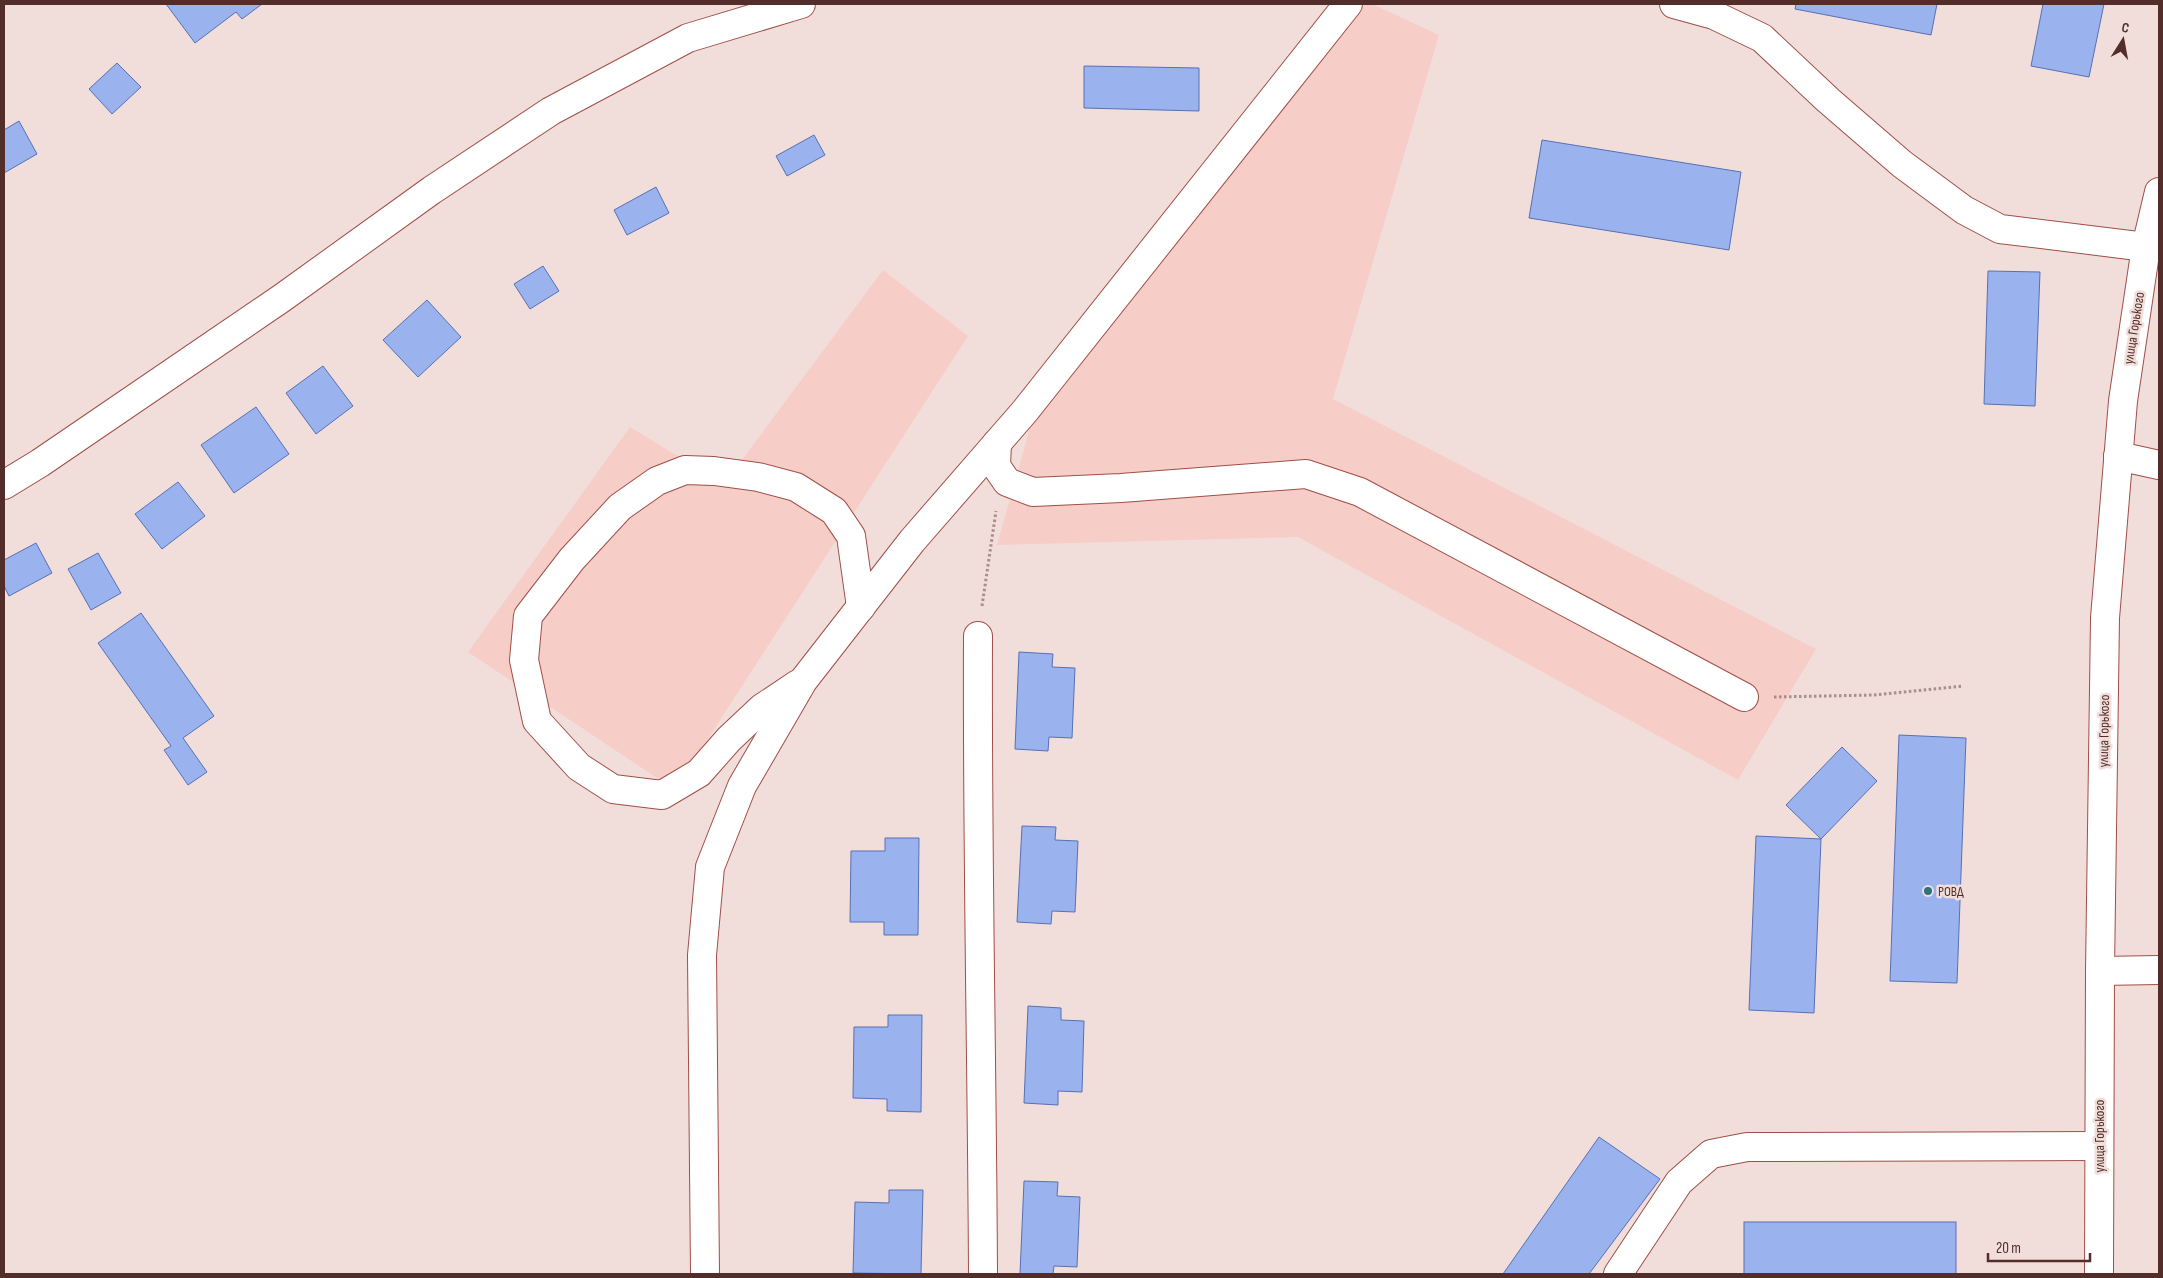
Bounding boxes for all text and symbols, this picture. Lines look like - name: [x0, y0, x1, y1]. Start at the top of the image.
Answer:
- north arrow: [2098, 15, 2148, 65]
- text: С: [2120, 19, 2131, 37]
- street label: улица Горького: [2120, 291, 2148, 365]
- street label: улица Горького: [2095, 694, 2113, 768]
- place label: РОВД: [1938, 883, 1964, 900]
- marker: РОВД: [1922, 885, 1934, 897]
- street label: улица Горького: [2091, 1099, 2108, 1172]
- scale bar: [1988, 1230, 2090, 1262]
- text: 20 m: [1996, 1239, 2021, 1258]

